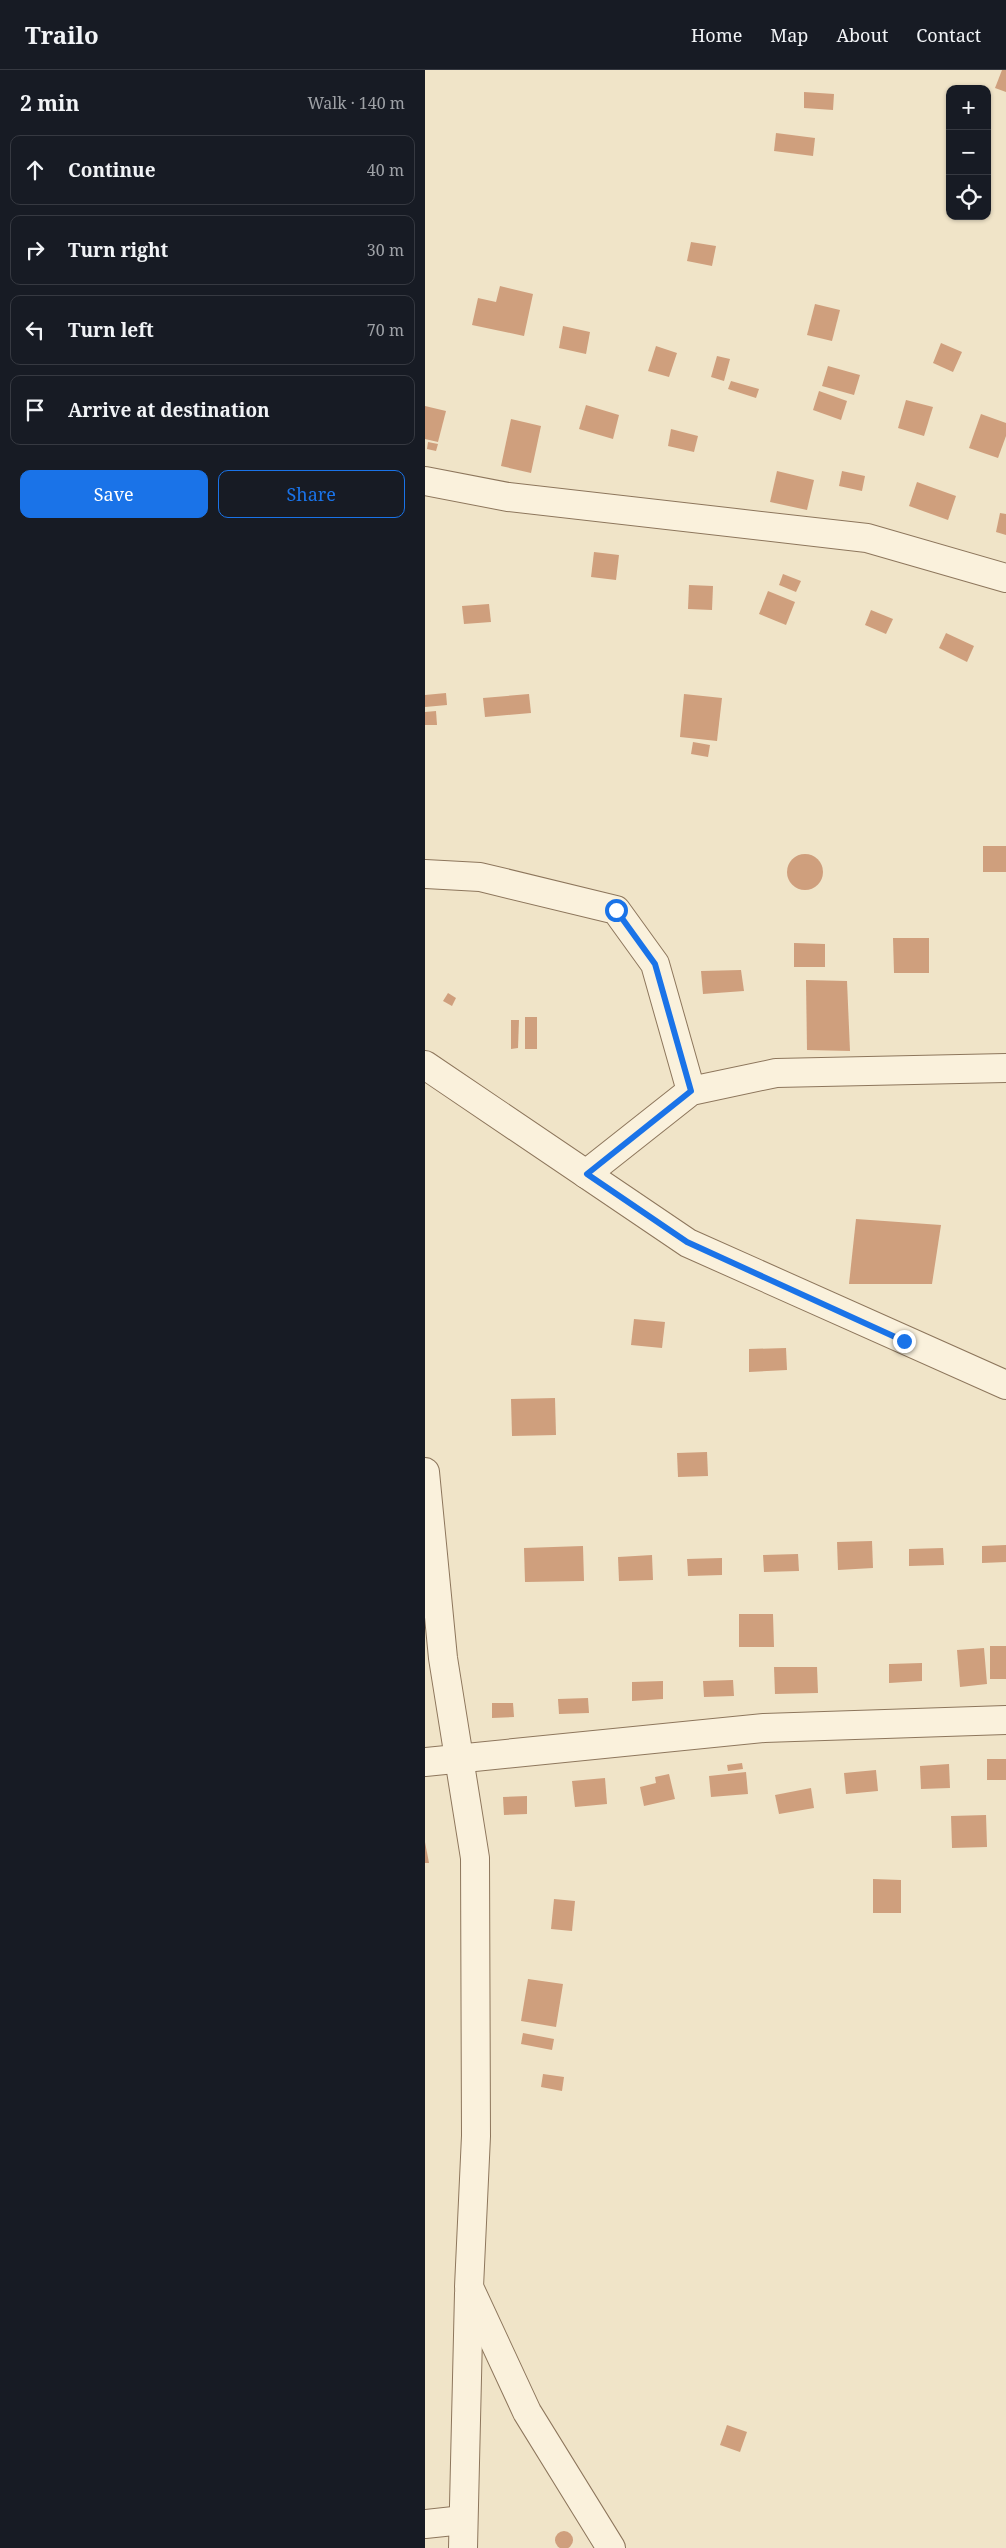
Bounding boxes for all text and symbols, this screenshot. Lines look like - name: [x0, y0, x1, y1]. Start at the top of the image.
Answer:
- text: Trailo: [25, 18, 99, 51]
- text: Home: [691, 23, 742, 47]
- text: Map: [770, 23, 808, 47]
- text: About: [836, 23, 888, 47]
- text: Contact: [916, 23, 981, 47]
- map controls: [946, 85, 991, 220]
- button: +: [946, 85, 991, 130]
- text: 2 min: [20, 89, 79, 117]
- text: Walk · 140 m: [308, 92, 405, 114]
- button: −: [946, 130, 991, 175]
- icon: ahead: [21, 156, 49, 184]
- text: Continue: [68, 157, 156, 183]
- text: 40 m: [367, 159, 404, 181]
- button: locate: [946, 175, 991, 220]
- icon: right: [21, 236, 49, 264]
- text: Turn right: [68, 237, 168, 263]
- text: 30 m: [367, 239, 404, 261]
- icon: left: [21, 316, 49, 344]
- text: Turn left: [68, 317, 154, 343]
- text: 70 m: [367, 319, 404, 341]
- icon: arrive: [21, 396, 49, 424]
- text: Arrive at destination: [68, 397, 270, 423]
- button: Save: [20, 470, 208, 518]
- button: Share: [218, 470, 405, 518]
- route start: [605, 899, 628, 922]
- route end: [893, 1330, 916, 1353]

